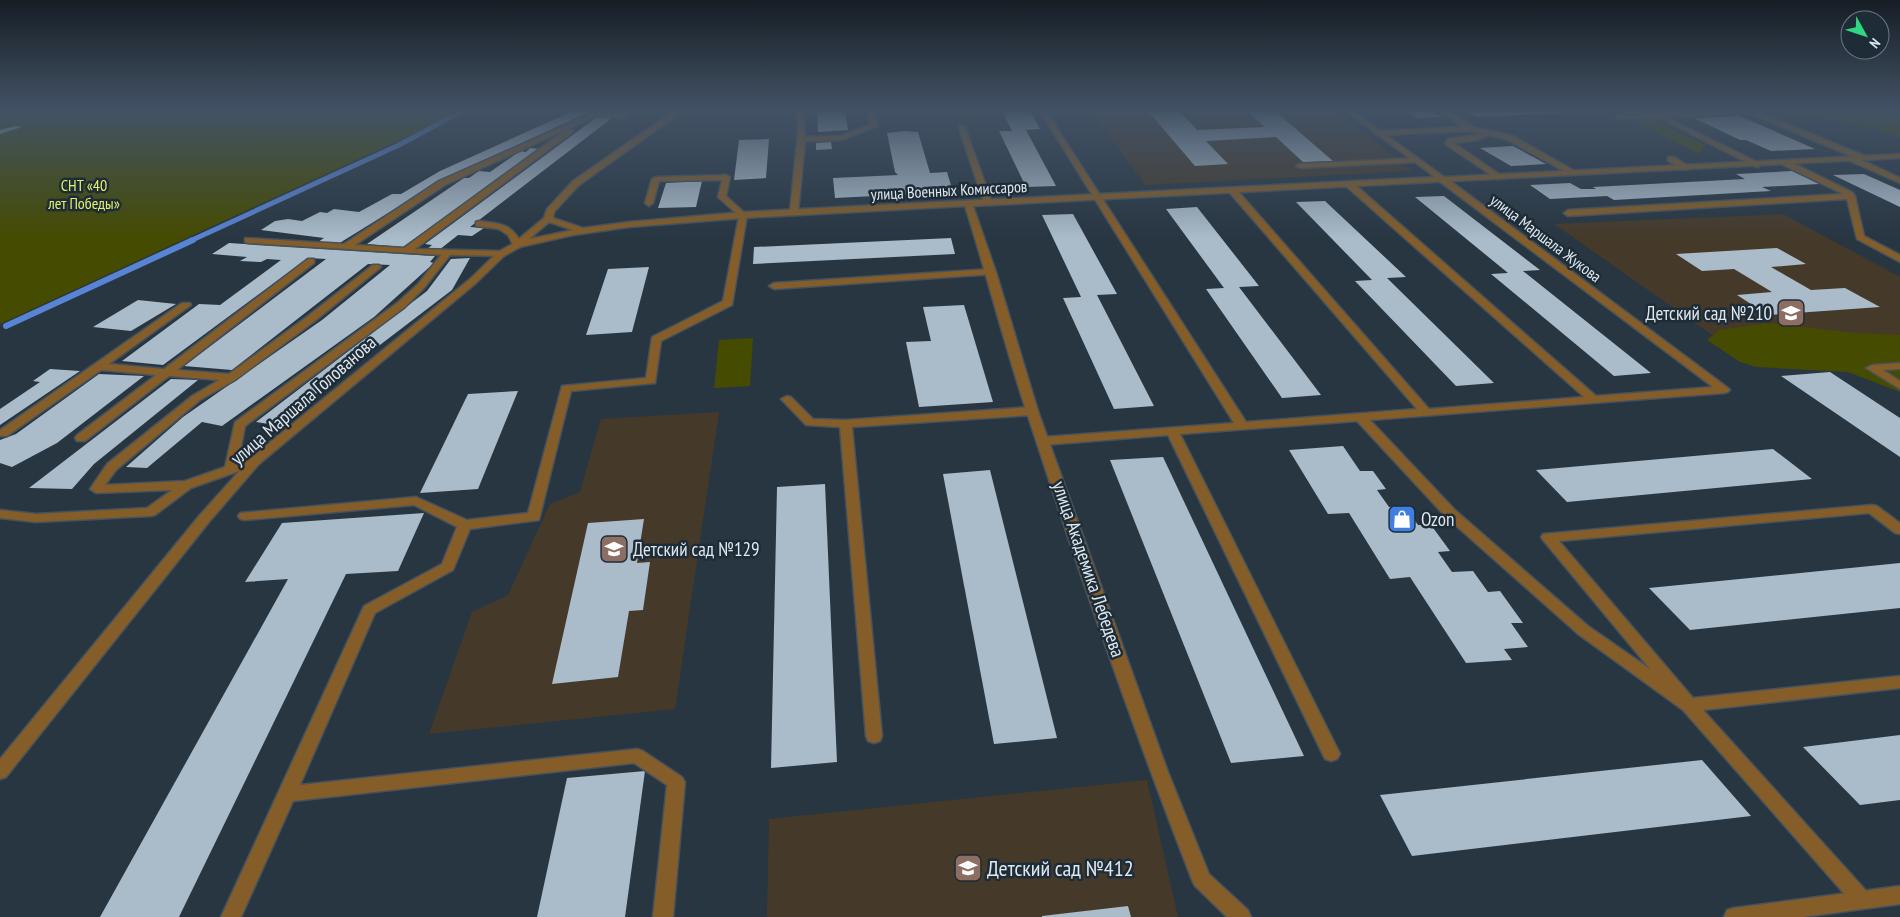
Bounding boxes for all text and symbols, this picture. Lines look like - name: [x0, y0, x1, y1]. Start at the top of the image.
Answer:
- north arrow: [1840, 10, 1890, 60]
- text: N: [1866, 35, 1884, 52]
- park label: СНТ «40 лет Победы»: [47, 175, 120, 213]
- street label: улица Военных Комиссаров: [870, 176, 1028, 204]
- street label: улица Маршала Жукова: [1486, 190, 1606, 286]
- school or university icon: Детский сад №210: [1776, 298, 1806, 328]
- place label: Детский сад №210: [1645, 301, 1772, 325]
- street label: улица Маршала Голованова: [225, 330, 381, 470]
- street label: улица Академика Лебедева: [1048, 478, 1130, 660]
- shop icon: Ozon: [1387, 504, 1417, 534]
- place label: Ozon: [1421, 507, 1454, 531]
- school or university icon: Детский сад №129: [599, 534, 629, 564]
- place label: Детский сад №129: [633, 537, 760, 561]
- school or university icon: Детский сад №412: [953, 853, 983, 883]
- place label: Детский сад №412: [987, 854, 1134, 882]

